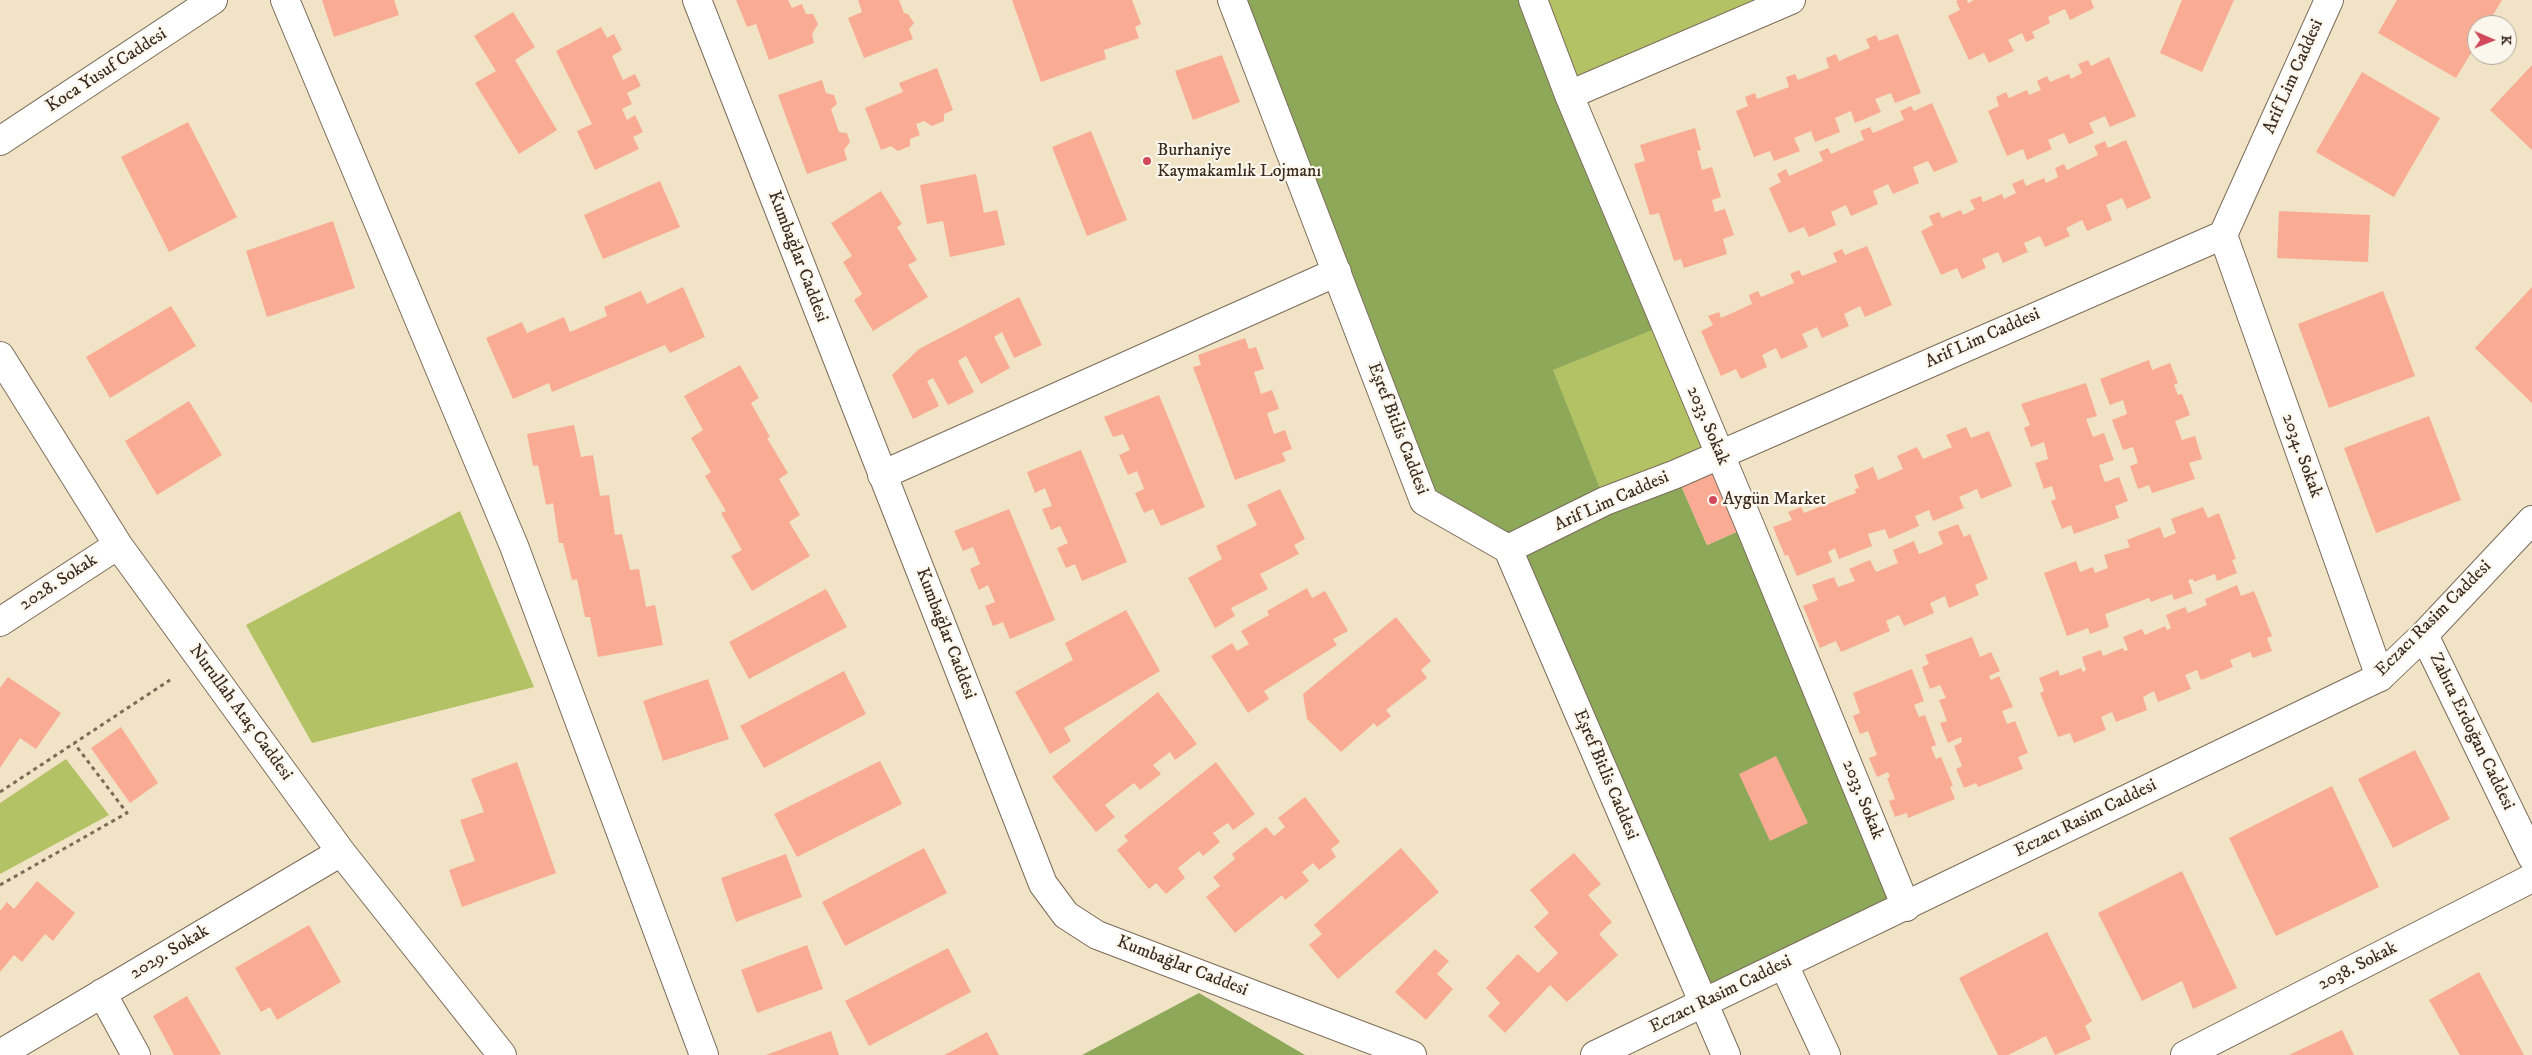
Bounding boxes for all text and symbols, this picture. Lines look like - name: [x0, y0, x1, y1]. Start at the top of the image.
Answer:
- north arrow: [2467, 15, 2517, 65]
- street label: Arif Lim Caddesi: [2259, 16, 2329, 138]
- street label: Koca Yusuf Caddesi: [43, 24, 171, 118]
- text: K: [2497, 35, 2515, 45]
- place label: Burhaniye Kaymakamlık Lojmanı: [1157, 140, 1321, 182]
- marker: Burhaniye Kaymakamlık Lojmanı: [1141, 155, 1153, 167]
- street label: Kumbağlar Caddesi: [762, 188, 832, 326]
- street label: Arif Lim Caddesi: [1922, 304, 2044, 374]
- street label: Eşref Bitlis Caddesi: [1362, 360, 1432, 498]
- street label: 2033. Sokak: [1681, 383, 1733, 469]
- street label: 2034. Sokak: [2276, 411, 2326, 501]
- street label: Arif Lim Caddesi: [1551, 467, 1673, 537]
- place label: Aygün Market: [1723, 489, 1826, 511]
- marker: Aygün Market: [1707, 494, 1719, 506]
- street label: 2028. Sokak: [16, 550, 102, 616]
- street label: Eczacı Rasim Caddesi: [2371, 556, 2497, 682]
- street label: Kumbağlar Caddesi: [910, 565, 980, 703]
- street label: Nurullah Ataç Caddesi: [184, 641, 296, 785]
- street label: Zabıta Erdoğan Caddesi: [2424, 650, 2518, 814]
- street label: Eşref Bitlis Caddesi: [1568, 706, 1642, 844]
- street label: 2033. Sokak: [1836, 757, 1888, 843]
- street label: Eczacı Rasim Caddesi: [2011, 775, 2161, 863]
- street label: 2029. Sokak: [127, 921, 213, 985]
- street label: Kumbağlar Caddesi: [1113, 932, 1251, 1002]
- street label: 2038. Sokak: [2315, 938, 2401, 996]
- street label: Eczacı Rasim Caddesi: [1646, 951, 1796, 1039]

